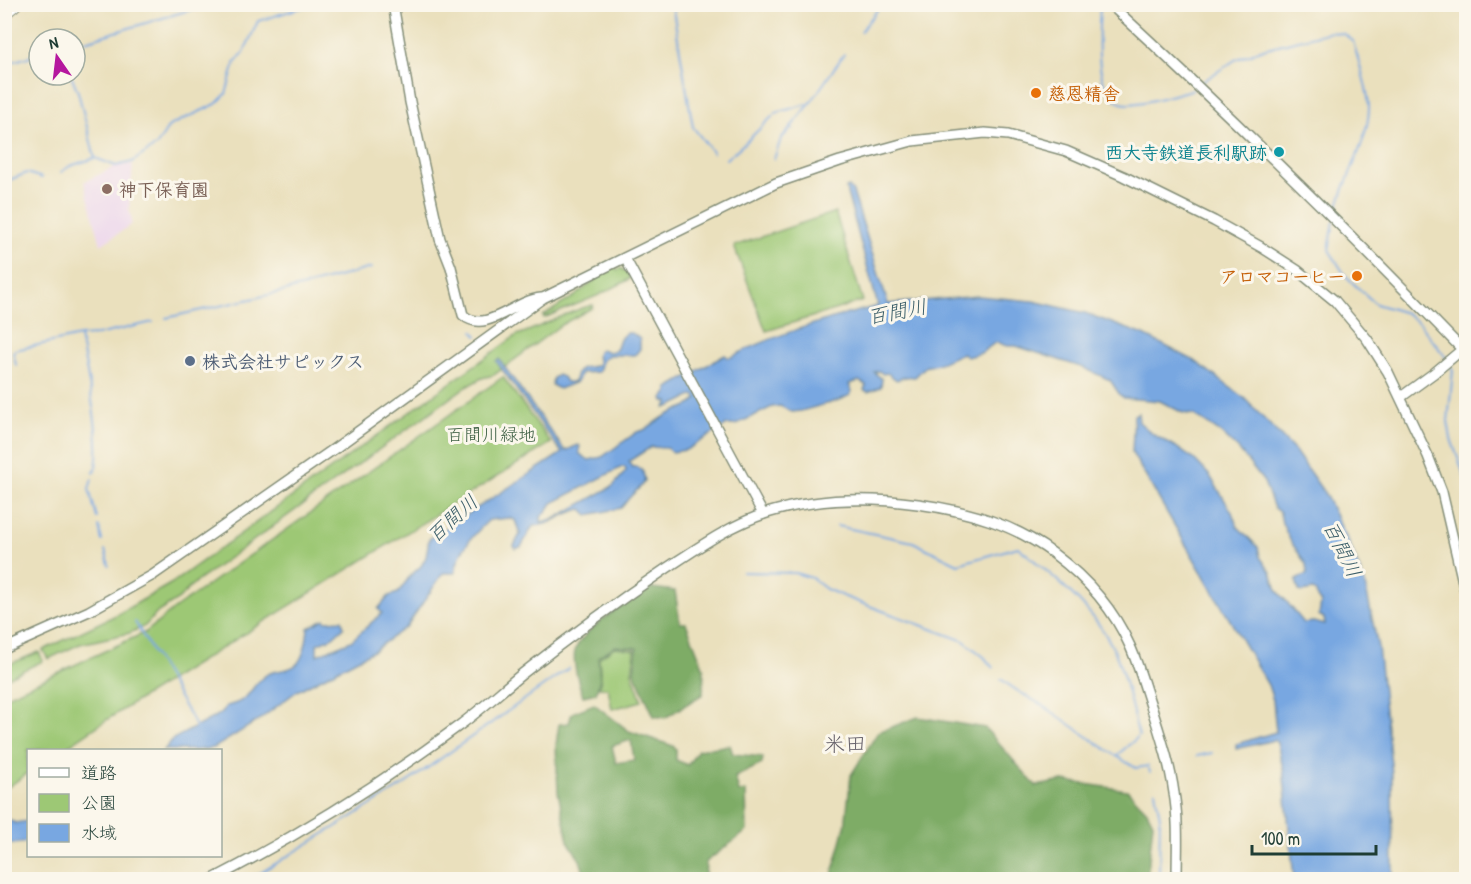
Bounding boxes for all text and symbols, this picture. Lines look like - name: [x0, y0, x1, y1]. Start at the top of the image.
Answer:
- north arrow: [27, 27, 87, 87]
- text: N: [47, 31, 61, 54]
- place label: 慈恩精舎: [1048, 81, 1120, 106]
- marker: 慈恩精舎: [1029, 86, 1043, 100]
- place label: 西大寺鉄道長利駅跡: [1105, 140, 1267, 165]
- marker: 西大寺鉄道長利駅跡: [1272, 145, 1286, 159]
- place label: 神下保育園: [119, 177, 209, 202]
- marker: 神下保育園: [100, 182, 114, 196]
- place label: アロマコーヒー: [1220, 264, 1345, 289]
- marker: アロマコーヒー: [1350, 269, 1364, 283]
- water label: 百間川: [865, 292, 929, 330]
- place label: 株式会社サピックス: [202, 349, 364, 374]
- marker: 株式会社サピックス: [183, 354, 197, 368]
- park label: 百間川緑地: [446, 422, 536, 447]
- water label: 百間川: [421, 488, 483, 548]
- water label: 百間川: [1318, 516, 1368, 582]
- district label: 米田: [824, 729, 866, 758]
- legend: [27, 749, 222, 857]
- text: 道路: [81, 760, 117, 785]
- text: 公園: [81, 790, 117, 815]
- scale bar: [1252, 818, 1376, 856]
- text: 水域: [81, 820, 117, 845]
- text: 100 m: [1261, 826, 1300, 851]

